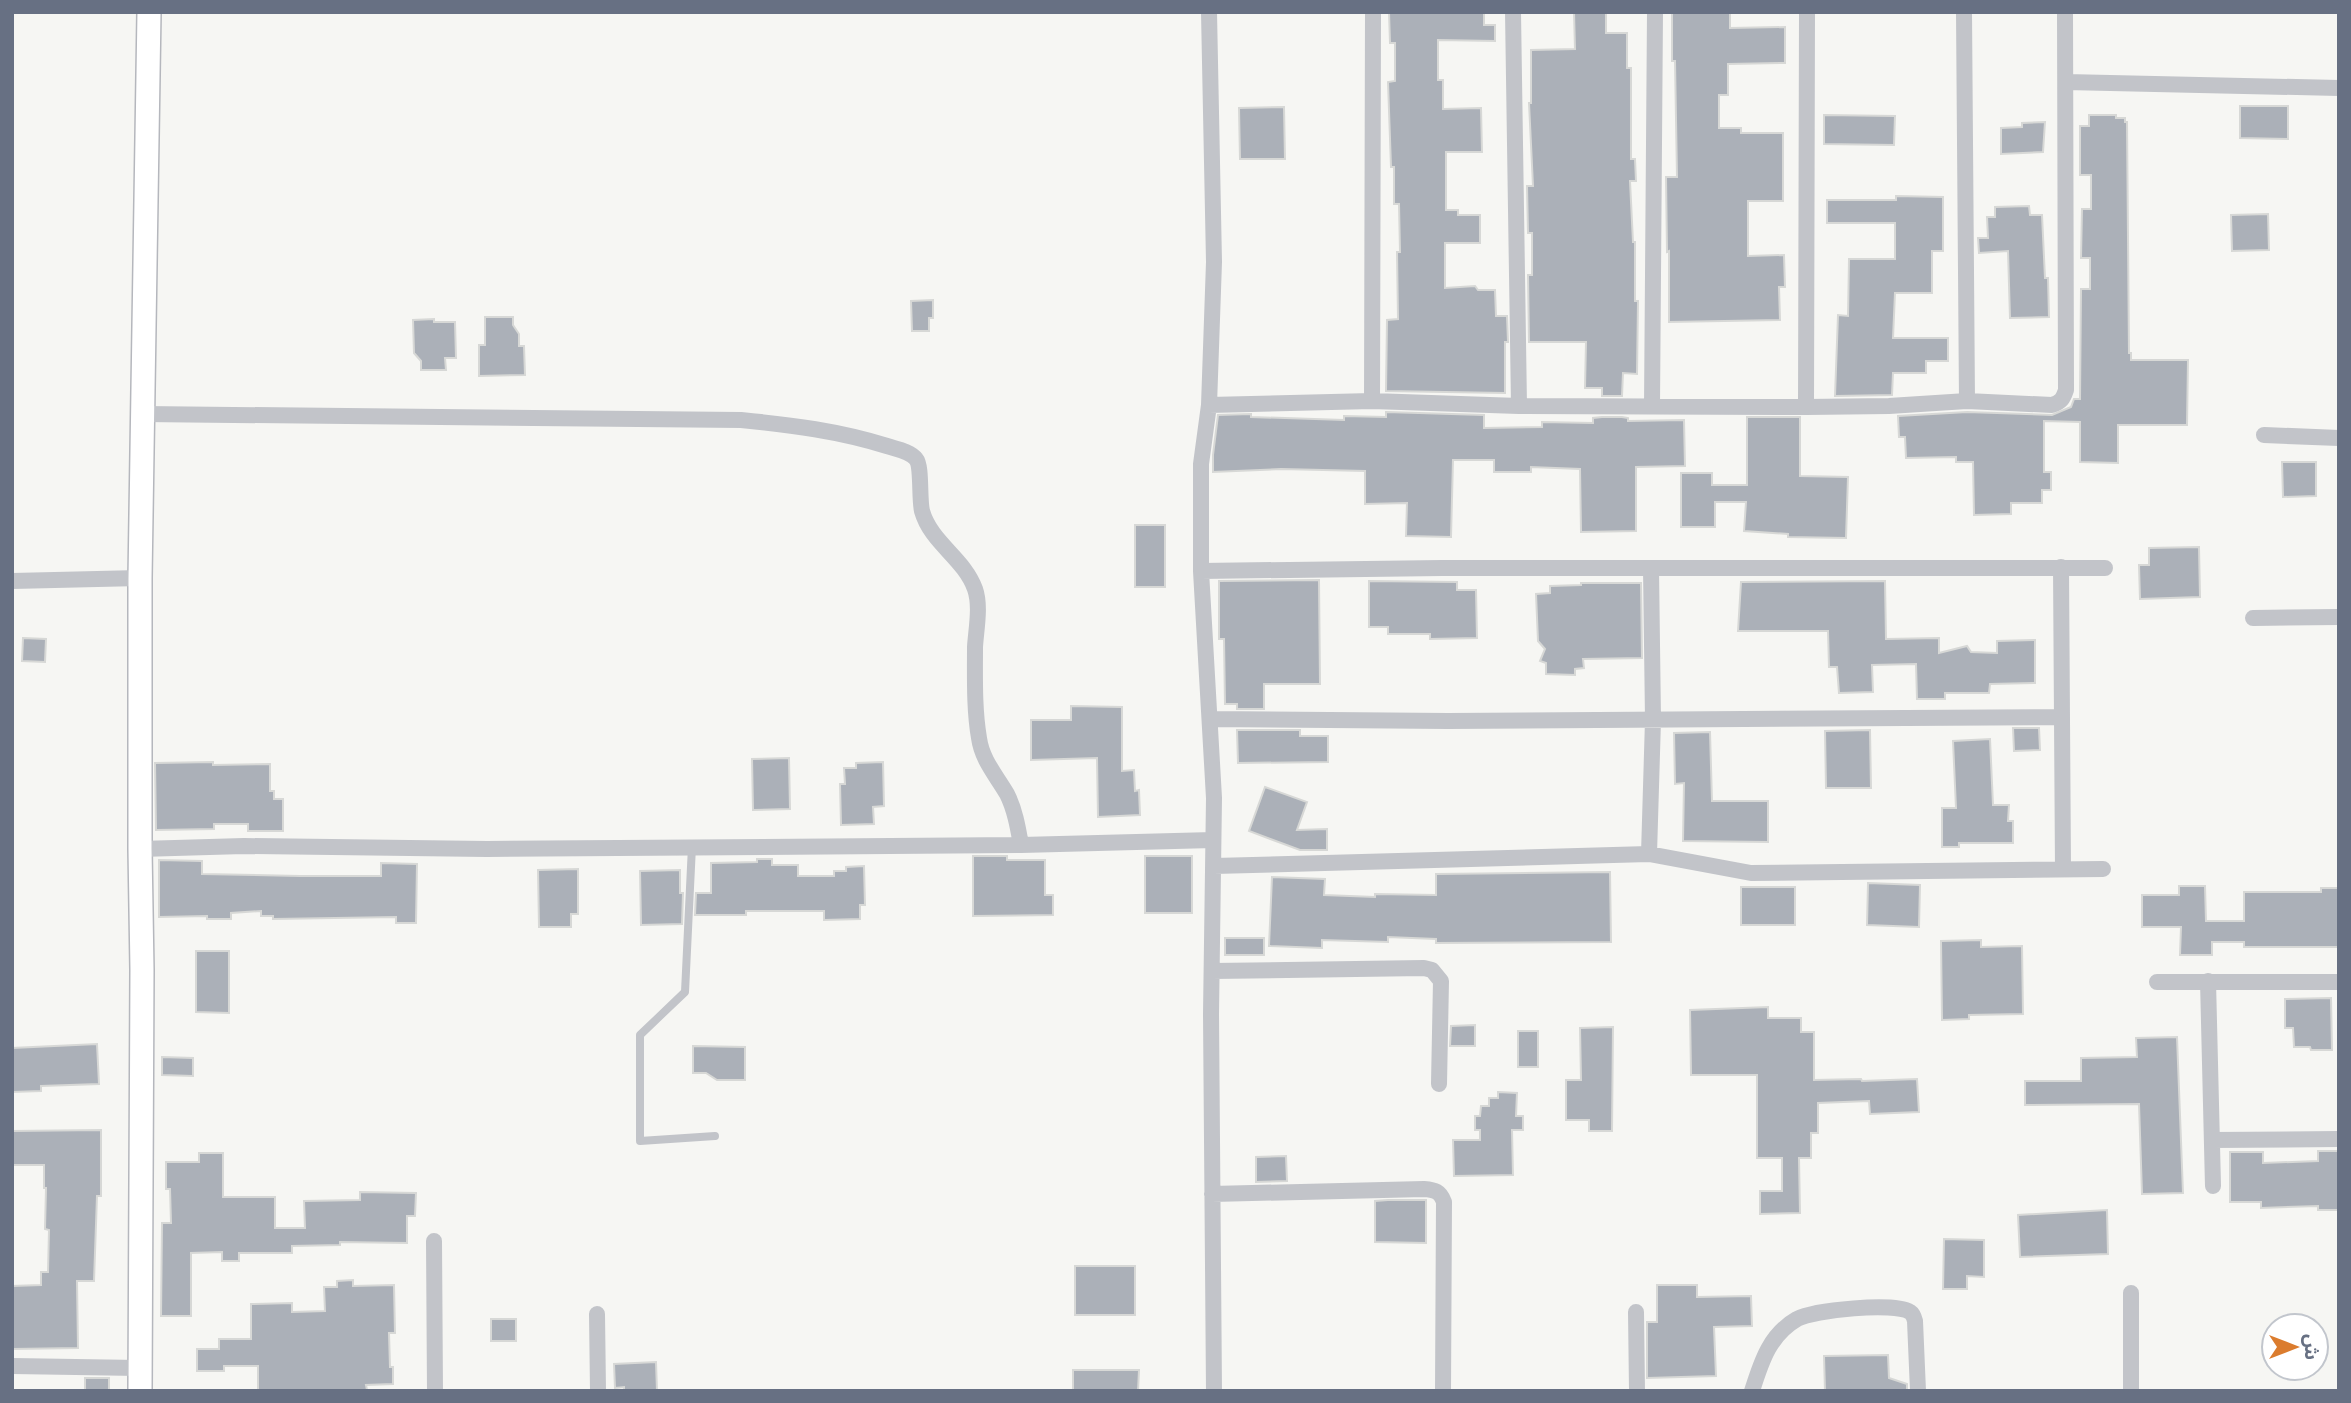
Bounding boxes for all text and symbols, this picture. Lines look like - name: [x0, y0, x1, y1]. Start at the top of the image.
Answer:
- north arrow: [2260, 1312, 2330, 1382]
- text: ش: [2299, 1334, 2325, 1360]

